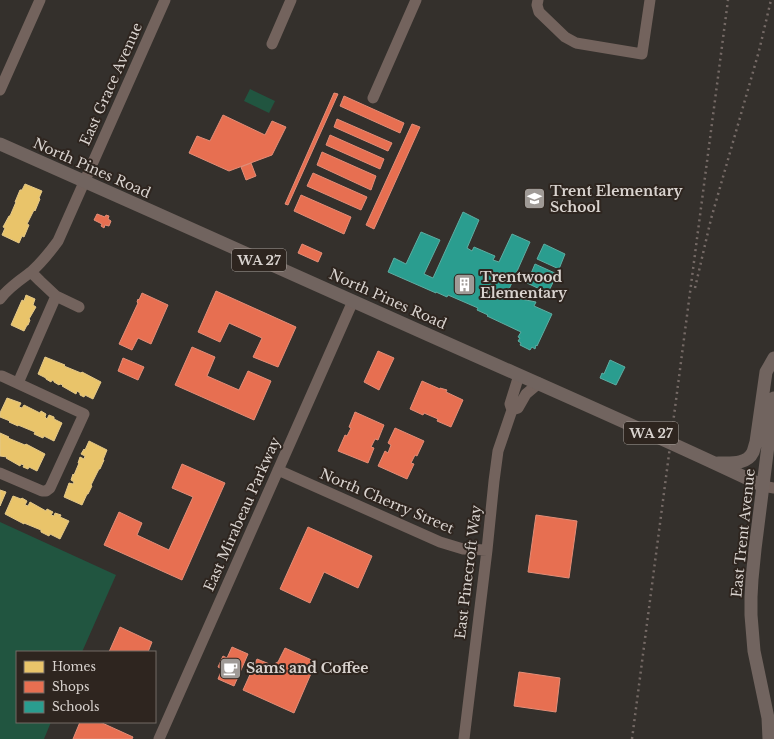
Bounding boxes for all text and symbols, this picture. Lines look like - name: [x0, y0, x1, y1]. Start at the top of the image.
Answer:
- street label: East Grace Avenue: [76, 20, 146, 148]
- street label: North Pines Road: [30, 134, 154, 202]
- place label: Trent Elementary School: [550, 182, 684, 216]
- school or university icon: Trent Elementary School: [522, 186, 548, 212]
- road number: WA 27: [232, 249, 286, 271]
- street label: North Pines Road: [326, 265, 450, 333]
- place label: Trentwood Elementary: [480, 268, 568, 302]
- building icon: Trentwood Elementary: [451, 272, 477, 298]
- road number: WA 27: [624, 422, 678, 444]
- street label: East Mirabeau Parkway: [200, 434, 284, 594]
- street label: North Cherry Street: [317, 465, 457, 538]
- street label: East Trent Avenue: [727, 468, 759, 598]
- street label: East Pinecroft Way: [451, 504, 485, 640]
- legend: [16, 651, 156, 723]
- cafe icon: Sams and Coffee: [218, 655, 244, 681]
- text: Homes: [52, 659, 96, 674]
- place label: Sams and Coffee: [246, 659, 368, 677]
- text: Shops: [52, 679, 89, 694]
- text: Schools: [52, 699, 99, 714]

